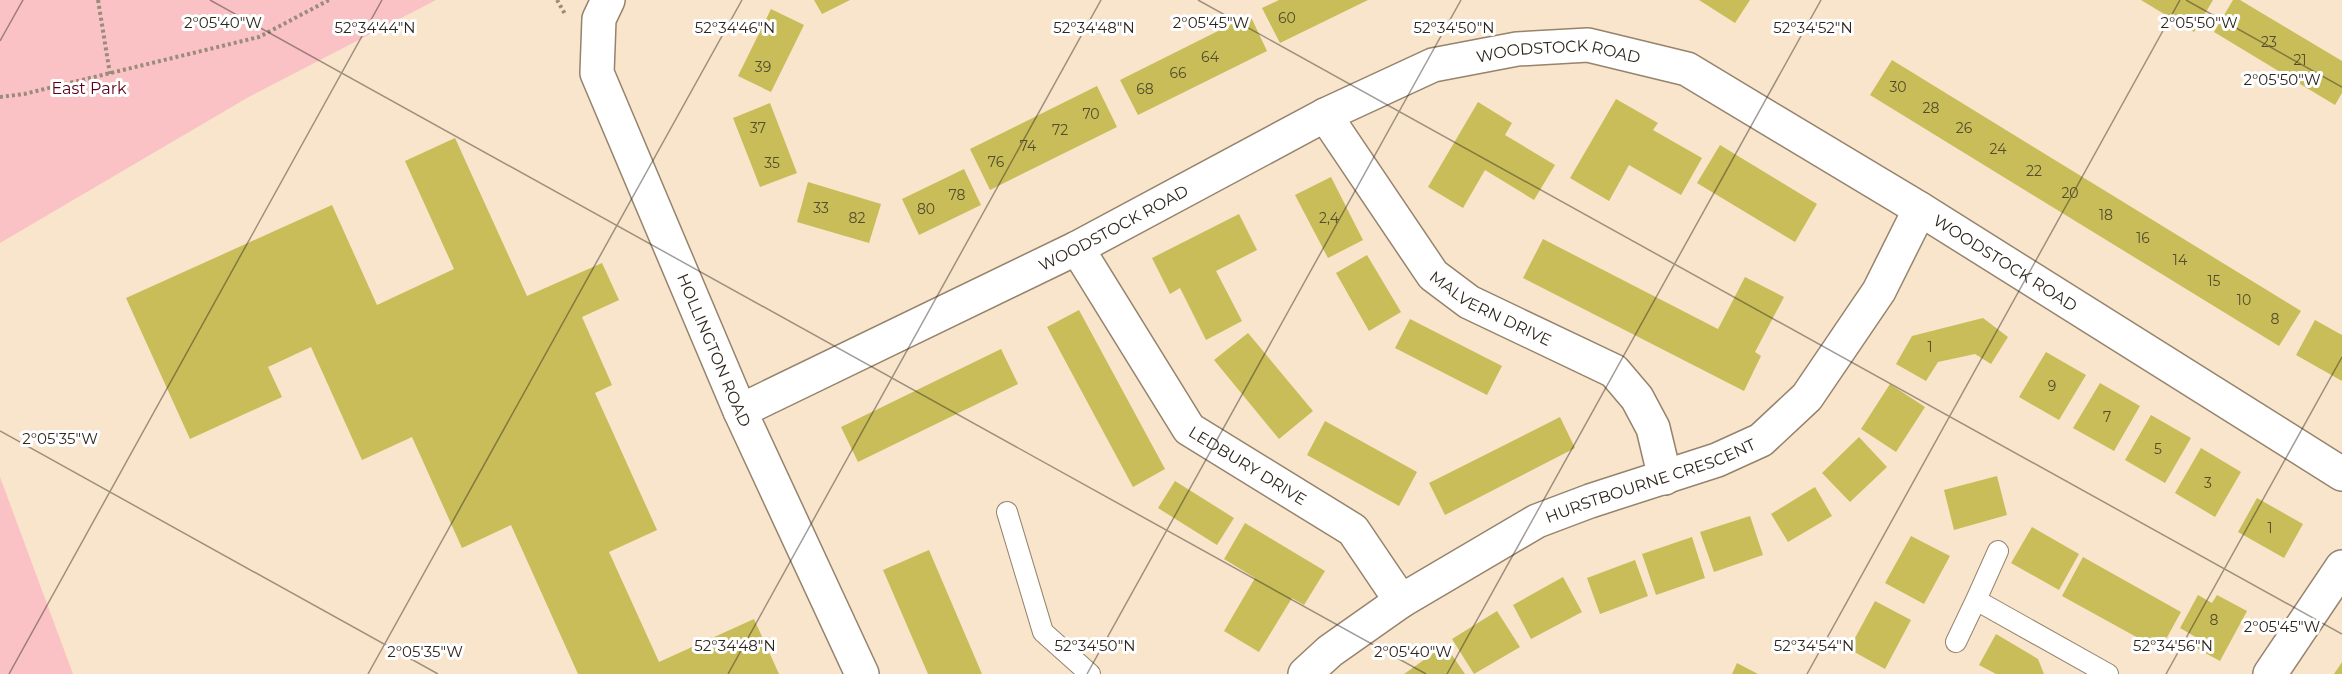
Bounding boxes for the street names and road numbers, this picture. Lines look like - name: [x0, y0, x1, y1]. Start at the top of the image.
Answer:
- street label: WOODSTOCK ROAD: [1475, 36, 1642, 67]
- street label: WOODSTOCK ROAD: [1036, 181, 1192, 275]
- street label: WOODSTOCK ROAD: [1930, 211, 2081, 315]
- street label: MALVERN DRIVE: [1426, 267, 1554, 350]
- street label: HOLLINGTON ROAD: [673, 271, 755, 430]
- street label: LEDBURY DRIVE: [1185, 422, 1310, 509]
- street label: HURSTBOURNE CRESCENT: [1543, 434, 1759, 527]

